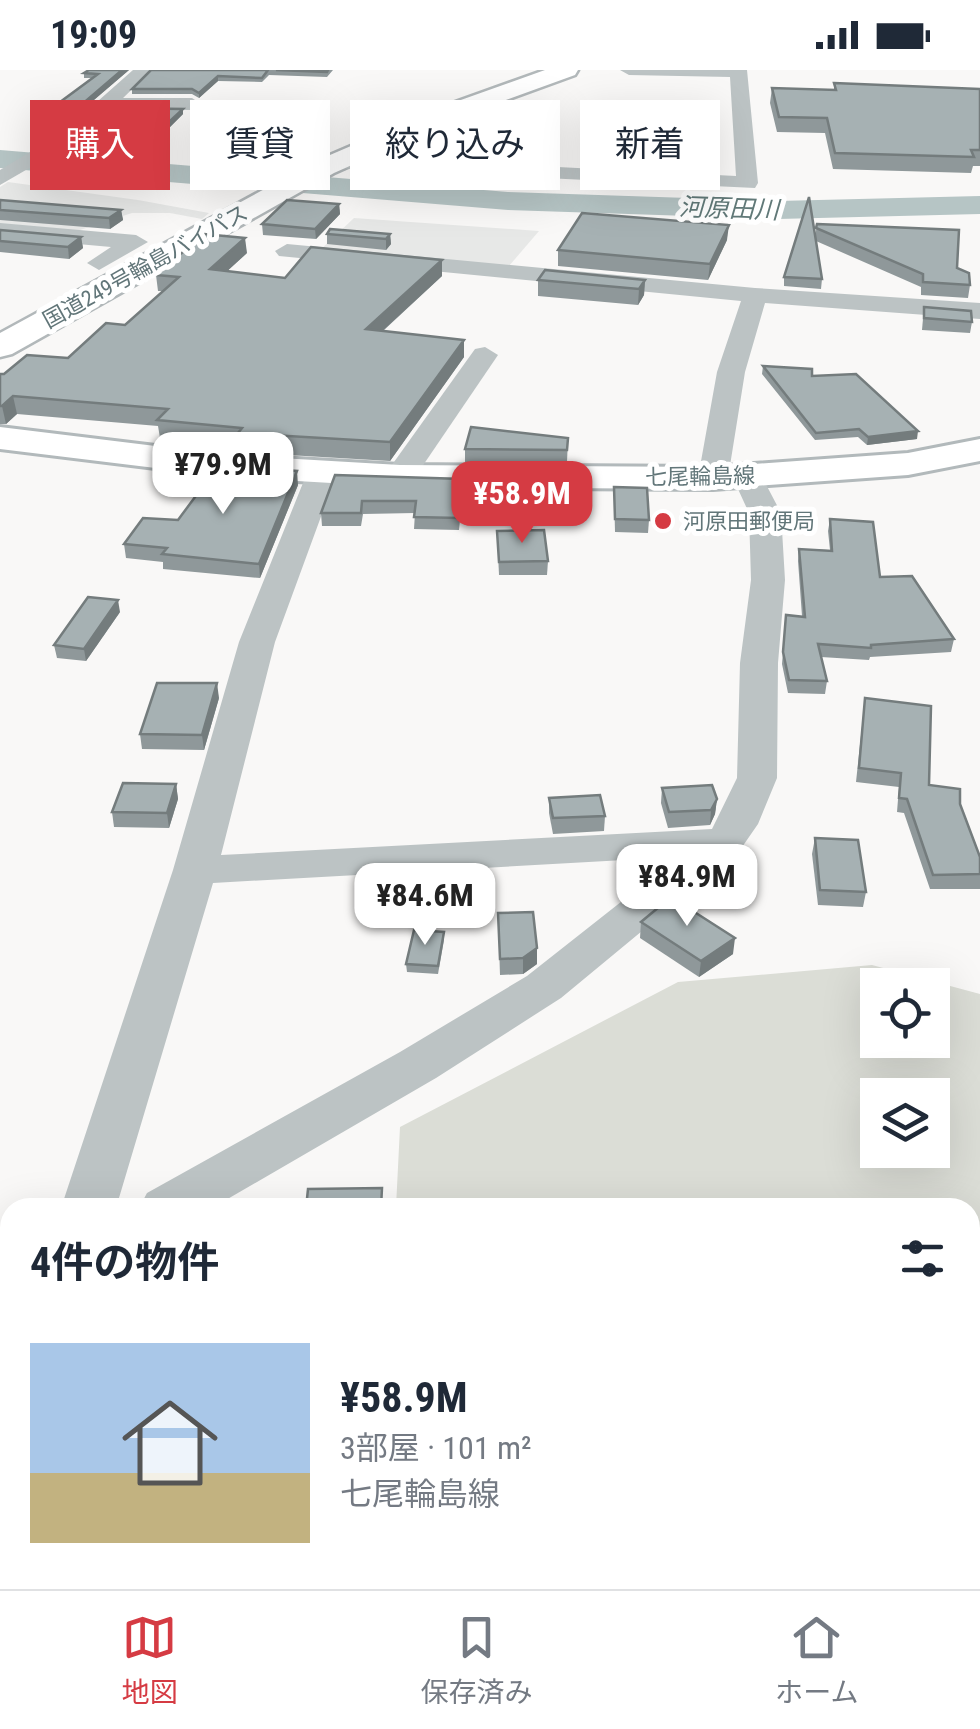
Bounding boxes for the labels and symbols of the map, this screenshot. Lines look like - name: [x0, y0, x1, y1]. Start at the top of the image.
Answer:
- water label: 河原田川: [678, 192, 782, 225]
- street label: 国道249号輪島バイパス: [39, 200, 252, 333]
- pin: ¥79.9M: [142, 432, 304, 517]
- pin: ¥58.9M: [441, 461, 603, 546]
- street label: 七尾輪島線: [645, 463, 755, 490]
- place label: 河原田郵便局: [683, 509, 815, 534]
- marker: 河原田郵便局: [652, 510, 674, 532]
- pin: ¥84.9M: [606, 844, 768, 929]
- pin: ¥84.6M: [344, 863, 506, 948]

